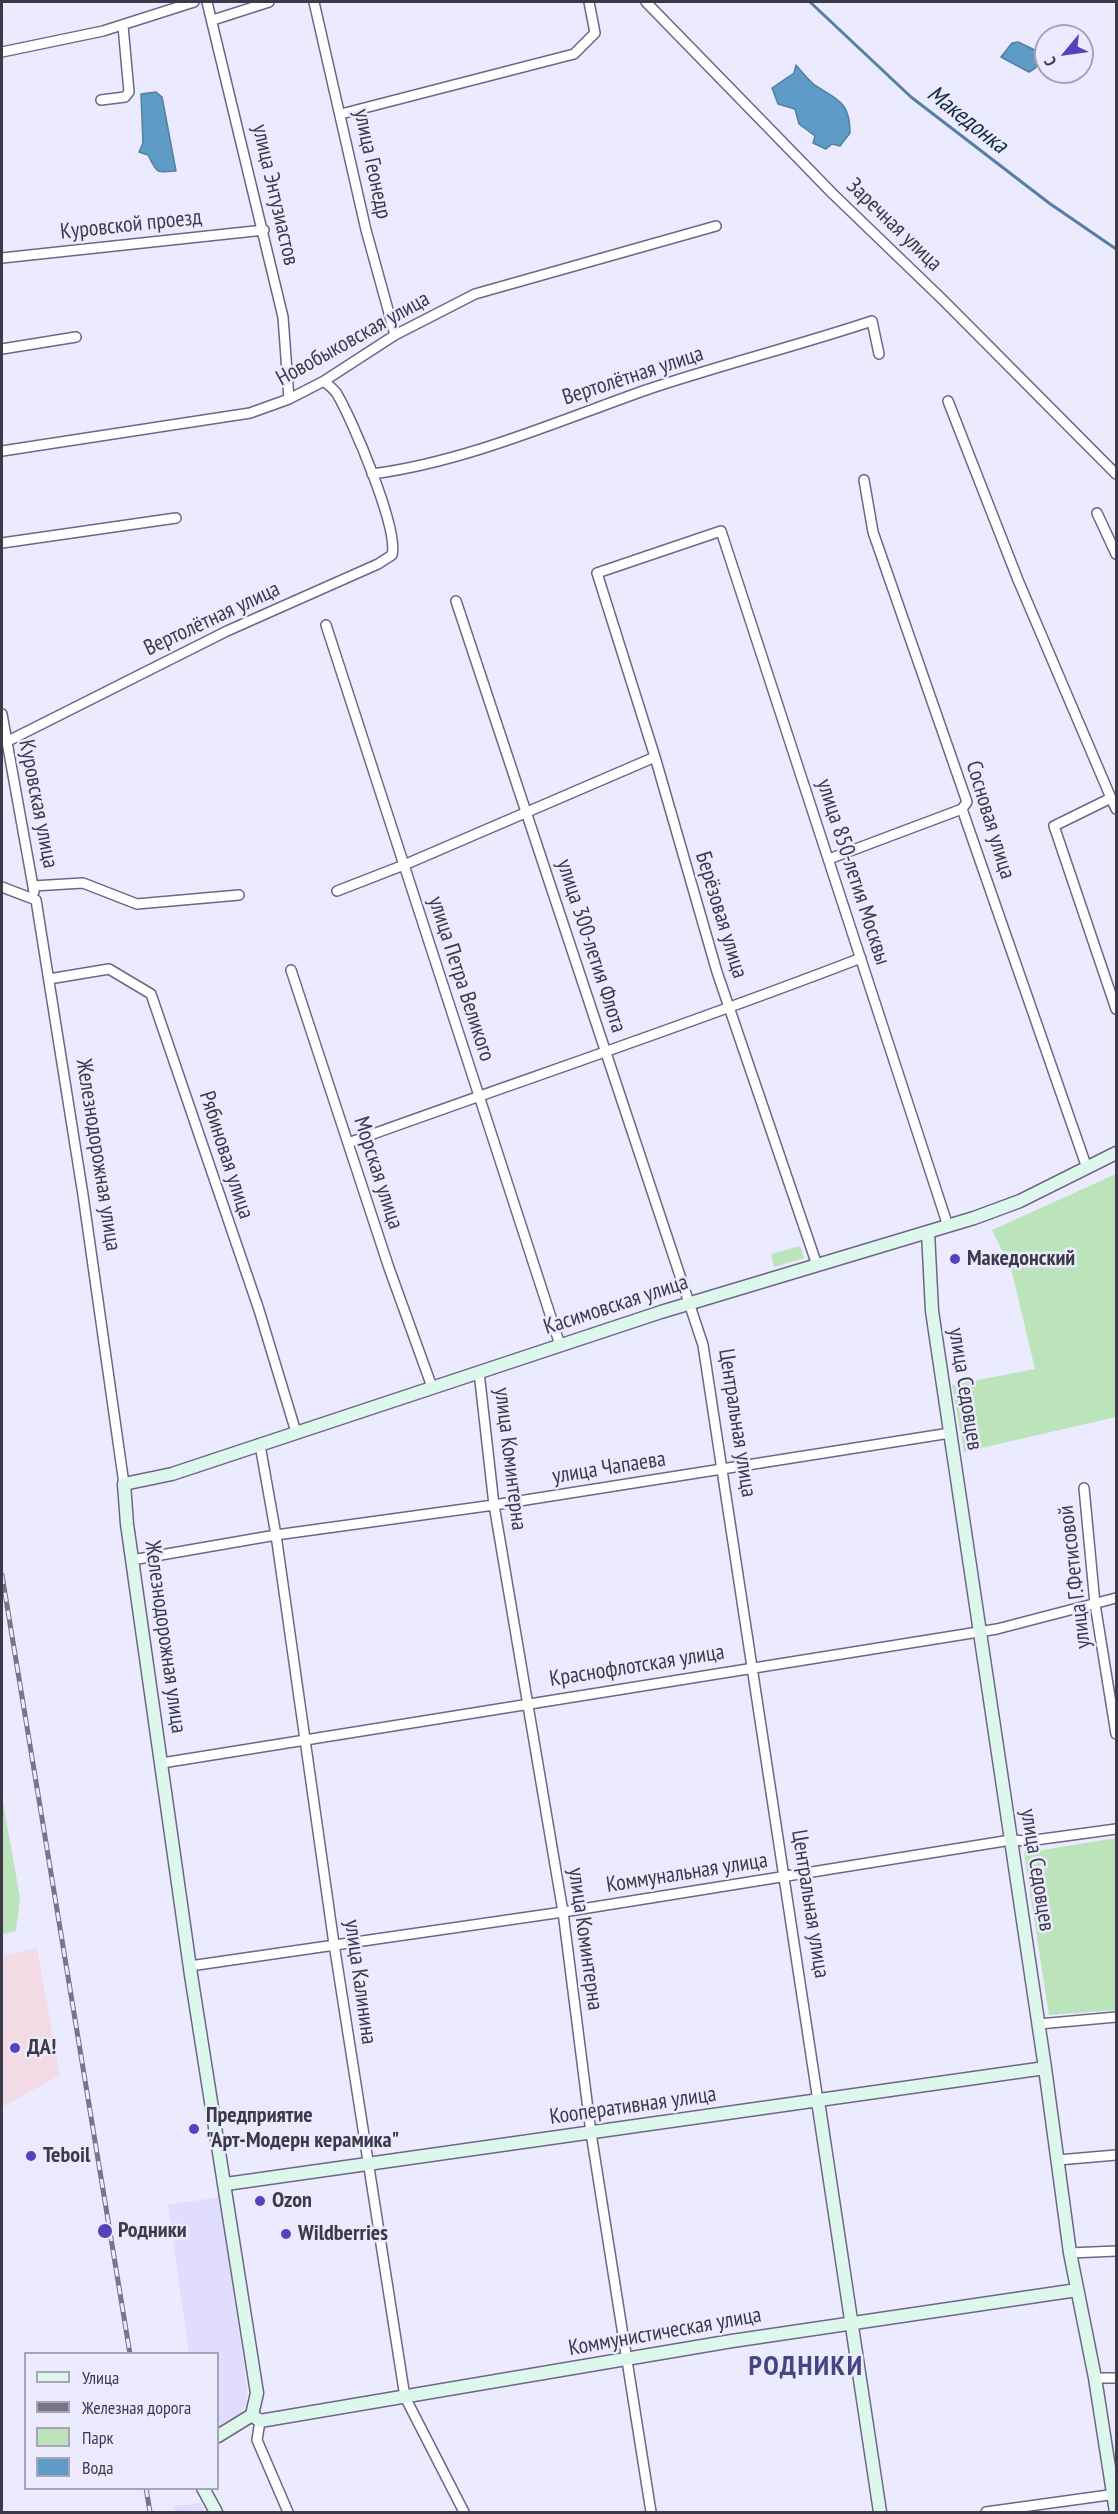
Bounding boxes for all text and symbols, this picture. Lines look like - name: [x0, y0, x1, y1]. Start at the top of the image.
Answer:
- north arrow: [1034, 24, 1094, 84]
- text: С: [1039, 54, 1061, 70]
- water label: Македонка: [921, 80, 1013, 160]
- street label: улица Геонедр: [347, 107, 397, 221]
- street label: улица Энтузиастов: [246, 122, 304, 268]
- street label: Заречная улица: [841, 173, 947, 277]
- street label: Куровской проезд: [59, 204, 203, 246]
- street label: Новобыковская улица: [272, 286, 434, 392]
- street label: Вертолётная улица: [559, 341, 707, 411]
- street label: Вертолётная улица: [140, 576, 284, 662]
- street label: Куровская улица: [13, 737, 63, 871]
- street label: Сосновая улица: [960, 758, 1020, 882]
- street label: улица 850-летия Москвы: [811, 776, 895, 968]
- street label: Берёзовая улица: [689, 849, 753, 981]
- street label: улица 300-летия Флота: [551, 856, 631, 1036]
- street label: улица Петра Великого: [422, 893, 500, 1065]
- street label: Железнодорожная улица: [70, 1057, 126, 1253]
- street label: Рябиновая улица: [193, 1088, 259, 1222]
- street label: Морская улица: [347, 1114, 409, 1232]
- place label: Македонский: [967, 1246, 1075, 1272]
- marker: Македонский: [948, 1252, 962, 1266]
- street label: Касимовская улица: [540, 1269, 692, 1341]
- street label: улица Седовцев: [942, 1326, 988, 1452]
- street label: Центральная улица: [712, 1347, 762, 1499]
- street label: улица Коминтерна: [488, 1386, 532, 1532]
- street label: улица Чапаева: [550, 1446, 668, 1490]
- street label: улица Г.Фетисовой: [1053, 1504, 1097, 1650]
- street label: Железнодорожная улица: [138, 1539, 192, 1735]
- street label: Краснофлотская улица: [548, 1639, 726, 1693]
- street label: улица Седовцев: [1014, 1807, 1060, 1933]
- street label: Центральная улица: [785, 1828, 835, 1980]
- street label: Коммунальная улица: [605, 1847, 769, 1899]
- street label: улица Коминтерна: [562, 1866, 608, 2012]
- street label: улица Калинина: [338, 1918, 382, 2046]
- place label: ДА!: [27, 2035, 56, 2061]
- marker: ДА!: [8, 2041, 22, 2055]
- street label: Кооперативная улица: [548, 2081, 718, 2131]
- place label: Предприятие "Арт-Модерн керамика": [206, 2103, 399, 2154]
- marker: Предприятие "Арт-Модерн керамика": [187, 2122, 201, 2136]
- place label: Teboil: [43, 2143, 90, 2169]
- marker: Teboil: [24, 2149, 38, 2163]
- place label: Ozon: [272, 2188, 312, 2214]
- marker: Ozon: [253, 2194, 267, 2208]
- place label: Родники: [118, 2218, 187, 2244]
- place label: Wildberries: [298, 2221, 388, 2247]
- marker: Родники: [96, 2222, 114, 2240]
- marker: Wildberries: [279, 2227, 293, 2241]
- street label: Коммунистическая улица: [567, 2302, 763, 2362]
- district label: РОДНИКИ: [749, 2350, 863, 2384]
- legend: [24, 2352, 219, 2490]
- text: Улица: [82, 2366, 119, 2389]
- text: Железная дорога: [82, 2396, 191, 2419]
- text: Парк: [82, 2426, 113, 2449]
- text: Вода: [82, 2456, 113, 2479]

